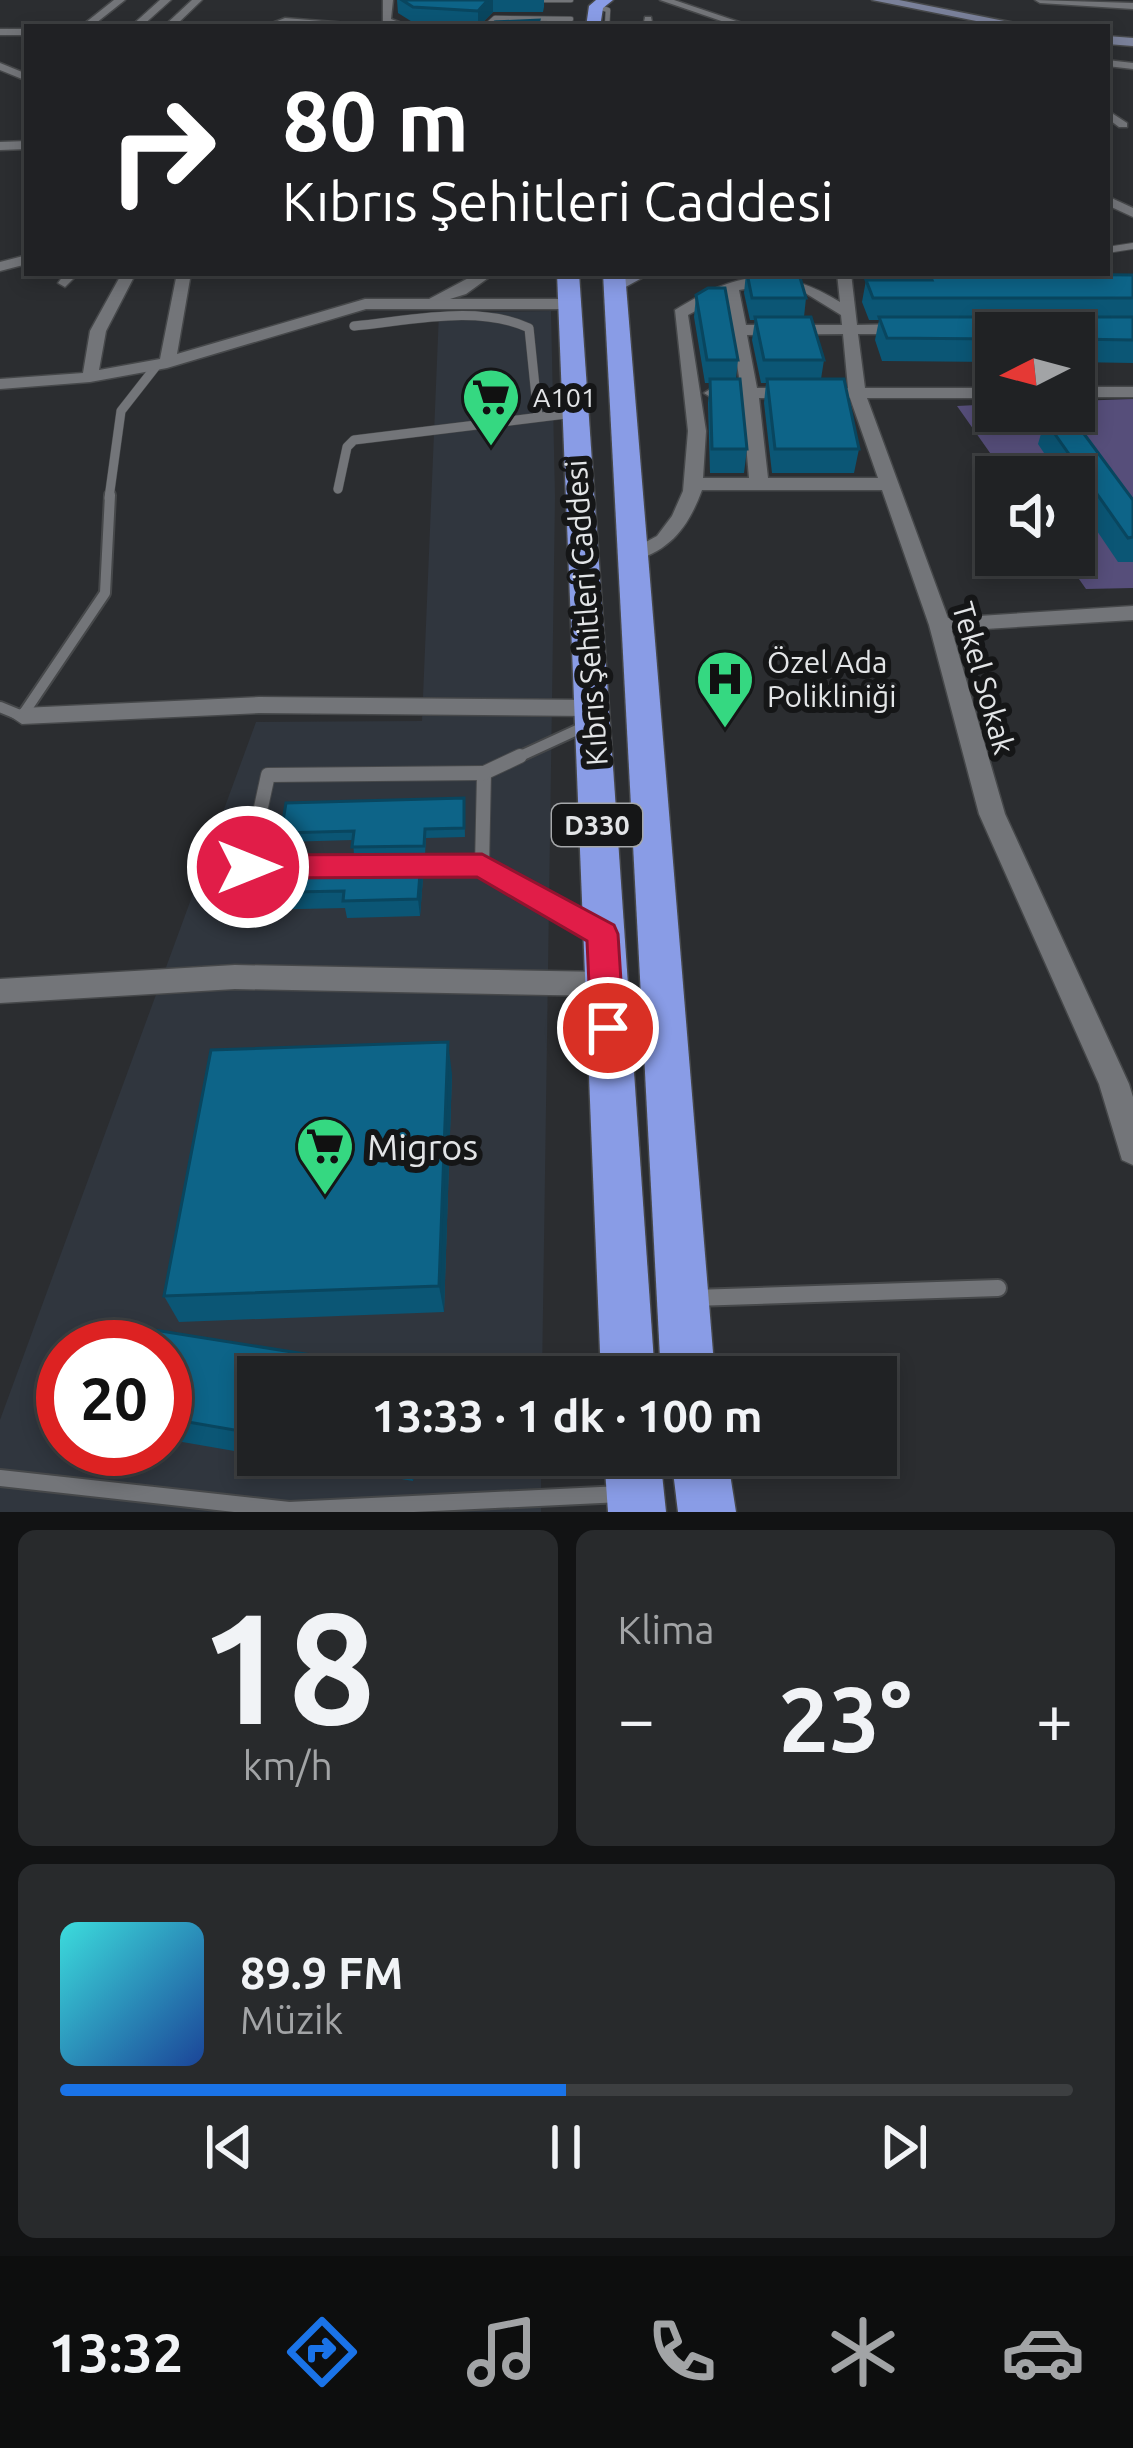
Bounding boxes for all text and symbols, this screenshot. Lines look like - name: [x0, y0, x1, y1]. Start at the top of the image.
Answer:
- icon: right: [84, 72, 240, 228]
- text: 80 m: [282, 73, 469, 167]
- text: Kıbrıs Şehitleri Caddesi: [282, 171, 834, 231]
- north arrow: [975, 312, 1095, 432]
- map controls: [975, 312, 1095, 576]
- supermarket icon: A101: [460, 366, 522, 448]
- place label: A101: [533, 382, 596, 412]
- button: sound: [975, 456, 1095, 576]
- street label: Kıbrıs Şehitleri Caddesi: [558, 459, 614, 767]
- street label: Tekel Sokak: [946, 598, 1022, 758]
- place label: Özel Ada Polikliniği: [767, 645, 897, 713]
- hospital icon: Özel Ada Polikliniği: [694, 648, 756, 730]
- position arrow: [185, 804, 311, 930]
- road number: D330: [552, 804, 642, 846]
- pin: [557, 977, 659, 1079]
- icon: arrive: [575, 995, 641, 1061]
- supermarket icon: Migros: [294, 1115, 356, 1197]
- place label: Migros: [367, 1126, 478, 1167]
- speed limit sign: 20: [36, 1320, 192, 1476]
- text: 13:33 · 1 dk · 100 m: [371, 1390, 763, 1441]
- text: 18: [200, 1579, 376, 1753]
- text: Klima: [618, 1608, 715, 1651]
- text: 23°: [779, 1668, 912, 1769]
- text: −: [618, 1681, 655, 1755]
- text: +: [1036, 1681, 1073, 1755]
- text: km/h: [243, 1744, 333, 1787]
- text: 89.9 FM: [240, 1947, 403, 1998]
- text: Müzik: [240, 1998, 343, 2041]
- icon: previous: [196, 2114, 262, 2180]
- icon: pause: [533, 2114, 599, 2180]
- icon: next: [871, 2114, 937, 2180]
- icon: directions: [280, 2310, 364, 2394]
- icon: music: [460, 2310, 544, 2394]
- icon: phone: [640, 2310, 724, 2394]
- icon: climate: [821, 2310, 905, 2394]
- icon: car: [1001, 2310, 1085, 2394]
- text: 13:32: [48, 2322, 183, 2382]

